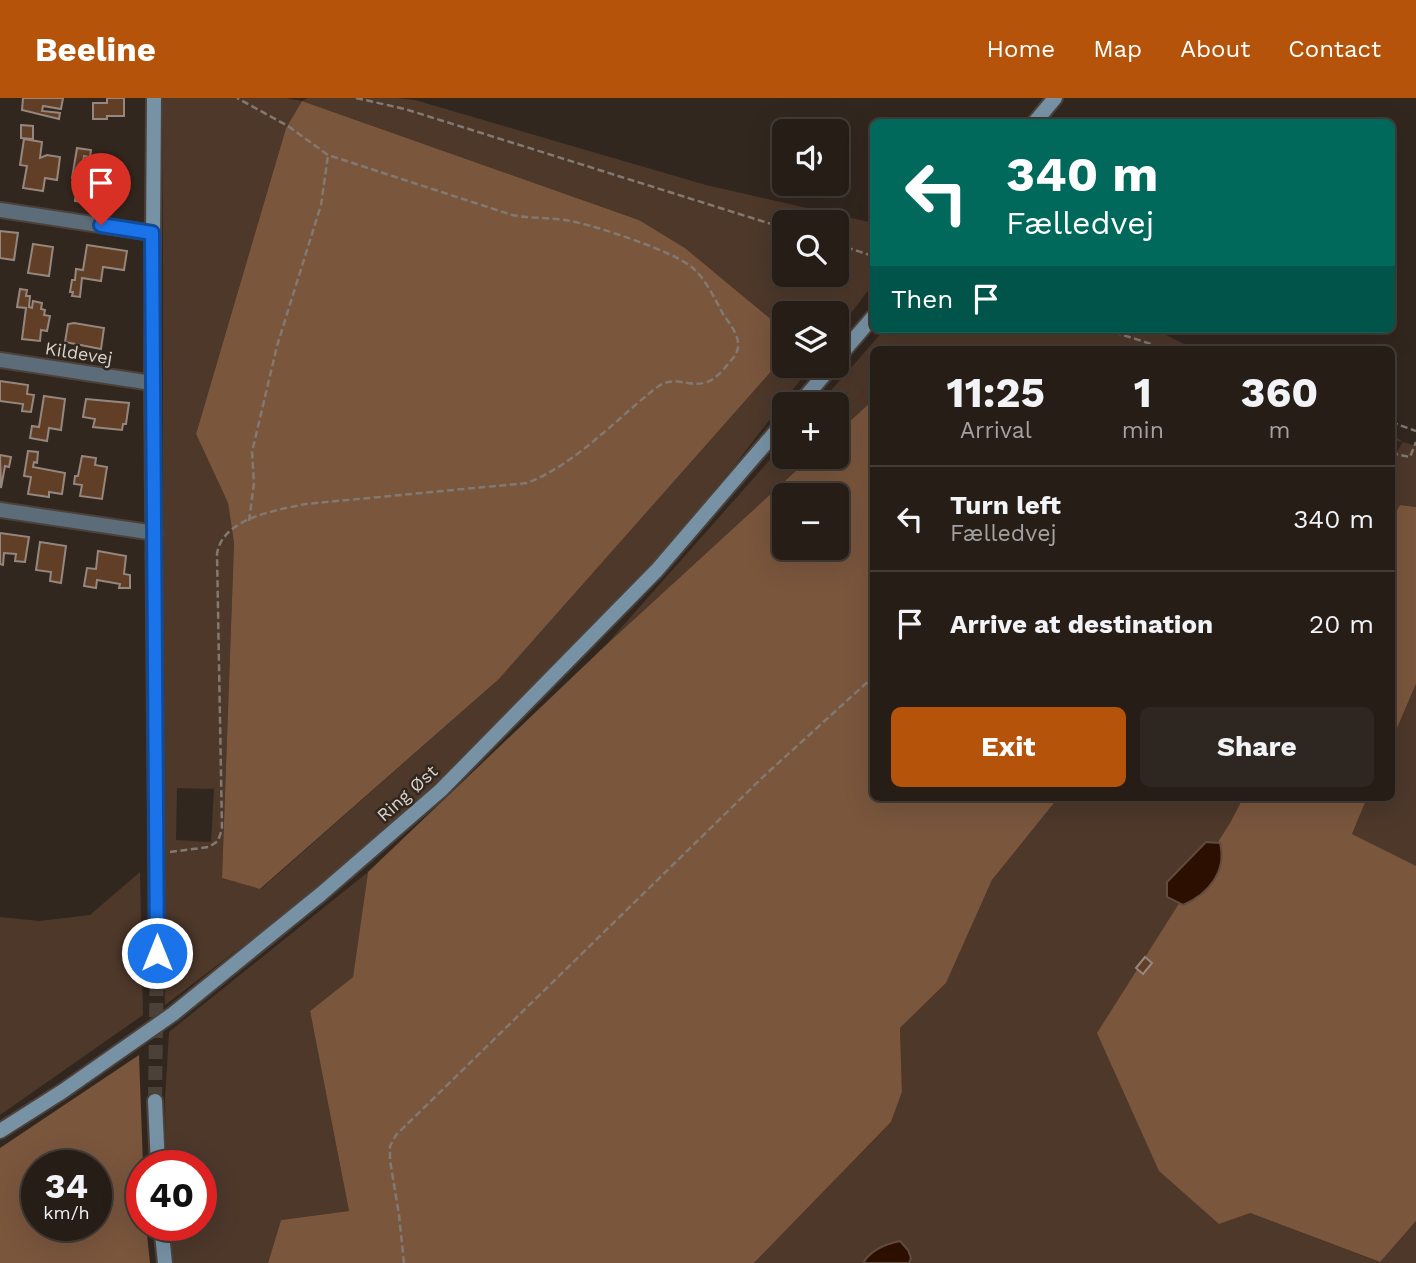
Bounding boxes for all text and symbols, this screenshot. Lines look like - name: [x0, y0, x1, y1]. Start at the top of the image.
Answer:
- text: Beeline: [35, 30, 156, 69]
- text: Home: [987, 35, 1055, 63]
- text: Map: [1093, 35, 1142, 63]
- text: About: [1180, 35, 1250, 63]
- text: Contact: [1288, 35, 1381, 63]
- map controls: [772, 119, 849, 560]
- button: sound: [772, 119, 849, 196]
- text: 340 m: [1006, 145, 1158, 203]
- icon: left: [891, 147, 982, 238]
- pin: [71, 153, 131, 225]
- icon: arrive: [82, 164, 120, 202]
- text: Fælledvej: [1006, 204, 1154, 242]
- button: search: [772, 210, 849, 287]
- icon: arrive: [967, 280, 1005, 318]
- text: Then: [891, 284, 953, 314]
- button: layers: [772, 301, 849, 378]
- street label: Kildevej: [44, 337, 114, 369]
- text: 11:25: [947, 368, 1045, 417]
- text: 1: [1134, 368, 1152, 417]
- text: 360: [1241, 368, 1318, 417]
- button: +: [772, 392, 849, 469]
- text: Arrival: [960, 417, 1032, 444]
- text: min: [1122, 417, 1164, 444]
- text: m: [1268, 417, 1290, 444]
- button: −: [772, 483, 849, 560]
- text: Turn left: [950, 490, 1061, 520]
- icon: left: [891, 500, 929, 538]
- text: 340 m: [1293, 504, 1374, 534]
- text: Fælledvej: [950, 520, 1057, 547]
- icon: arrive: [891, 605, 929, 643]
- text: Arrive at destination: [950, 609, 1213, 639]
- text: 20 m: [1309, 609, 1374, 639]
- button: Exit: [891, 707, 1126, 787]
- button: Share: [1140, 707, 1374, 787]
- street label: Ring Øst: [372, 760, 442, 826]
- position arrow: [120, 916, 194, 990]
- speed limit sign: 40: [126, 1150, 217, 1241]
- text: 34: [45, 1165, 88, 1207]
- text: km/h: [43, 1202, 90, 1223]

